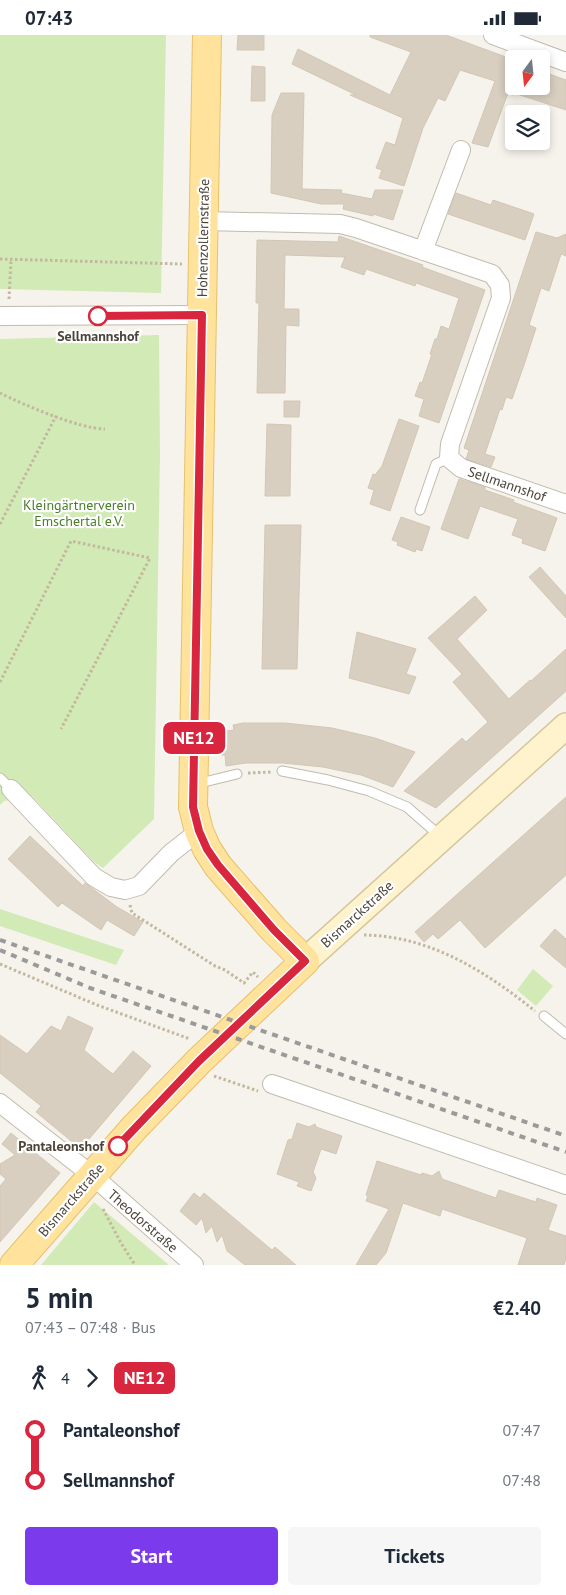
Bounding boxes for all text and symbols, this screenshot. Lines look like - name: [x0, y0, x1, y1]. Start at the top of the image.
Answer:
- text: 07:43: [25, 6, 73, 30]
- north arrow: [505, 50, 550, 95]
- map controls: [505, 50, 550, 150]
- button: layers: [505, 105, 550, 150]
- street label: Hohenzollernstraße: [193, 179, 213, 297]
- marker: Sellmannshof: [88, 306, 108, 326]
- place label: Sellmannshof: [57, 327, 140, 345]
- street label: Sellmannshof: [465, 462, 549, 506]
- park label: Kleingärtnerverein Emschertal e.V.: [23, 496, 135, 530]
- line badge: NE12: [159, 722, 229, 754]
- text: NE12: [173, 726, 215, 749]
- street label: Bismarckstraße: [317, 877, 397, 951]
- marker: Pantaleonshof: [108, 1136, 128, 1156]
- place label: Pantaleonshof: [18, 1137, 105, 1155]
- street label: Bismarckstraße: [34, 1160, 108, 1240]
- street label: Theodorstraße: [104, 1186, 182, 1256]
- text: 5 min: [25, 1279, 93, 1316]
- text: €2.40: [493, 1296, 541, 1320]
- text: 07:43 – 07:48 · Bus: [25, 1317, 156, 1337]
- icon: walk: [25, 1364, 53, 1392]
- icon: forward: [78, 1364, 106, 1392]
- text: NE12: [124, 1366, 165, 1389]
- text: 4: [61, 1368, 70, 1388]
- text: Pantaleonshof: [63, 1418, 179, 1442]
- text: 07:47: [503, 1420, 541, 1440]
- text: Sellmannshof: [63, 1468, 174, 1492]
- text: 07:48: [503, 1470, 541, 1490]
- button: Start: [25, 1527, 278, 1585]
- button: Tickets: [288, 1527, 541, 1585]

